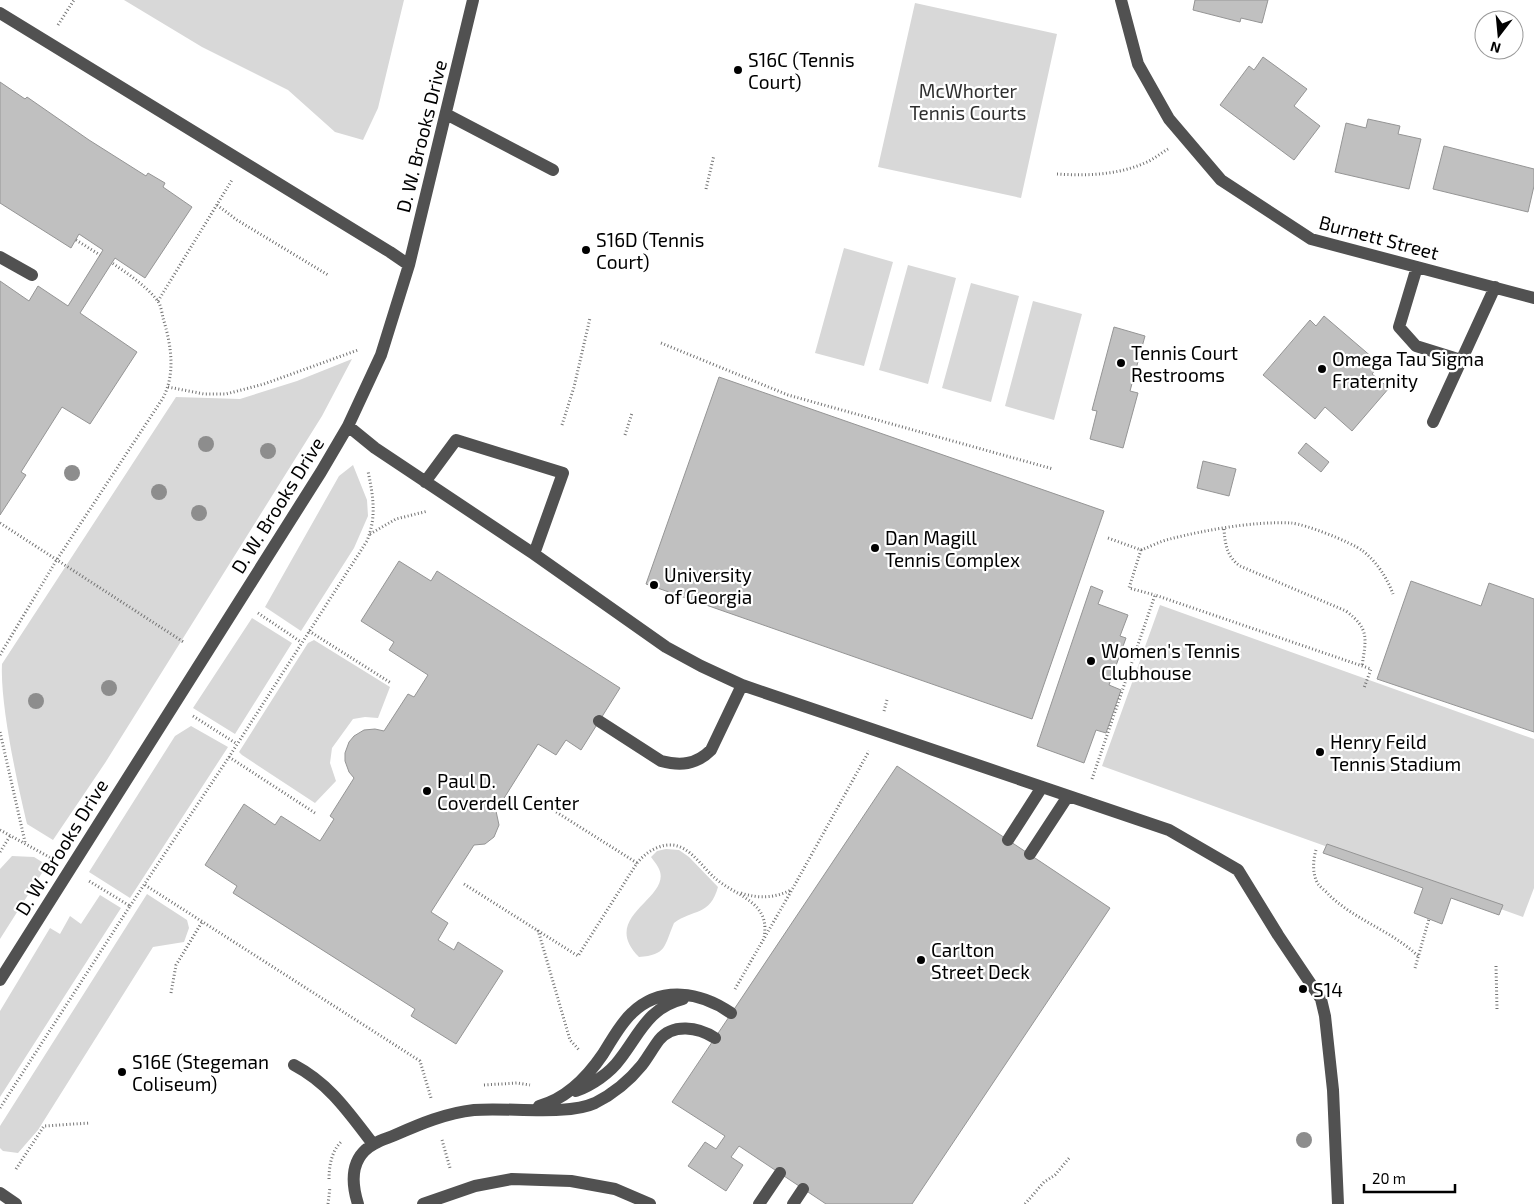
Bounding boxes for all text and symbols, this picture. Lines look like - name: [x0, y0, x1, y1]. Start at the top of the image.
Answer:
- north arrow: [1474, 10, 1524, 60]
- text: N: [1488, 38, 1502, 58]
- place label: S16C (Tennis Court): [748, 48, 855, 93]
- street label: D. W. Brooks Drive: [391, 57, 451, 215]
- marker: S16C (Tennis Court): [732, 64, 744, 76]
- park label: McWhorter Tennis Courts: [910, 79, 1026, 124]
- street label: Burnett Street: [1317, 210, 1441, 264]
- place label: S16D (Tennis Court): [596, 228, 704, 273]
- marker: S16D (Tennis Court): [580, 244, 592, 256]
- place label: Tennis Court Restrooms: [1131, 341, 1238, 386]
- place label: Omega Tau Sigma Fraternity: [1332, 347, 1484, 392]
- marker: Tennis Court Restrooms: [1115, 357, 1127, 369]
- marker: Omega Tau Sigma Fraternity: [1316, 363, 1328, 375]
- street label: D. W. Brooks Drive: [226, 433, 328, 577]
- place label: Dan Magill Tennis Complex: [885, 526, 1020, 571]
- marker: Dan Magill Tennis Complex: [869, 542, 881, 554]
- place label: University of Georgia: [664, 563, 752, 608]
- marker: University of Georgia: [648, 579, 660, 591]
- place label: Women's Tennis Clubhouse: [1101, 639, 1240, 684]
- marker: Women's Tennis Clubhouse: [1085, 655, 1097, 667]
- place label: Henry Feild Tennis Stadium: [1330, 730, 1461, 775]
- marker: Henry Feild Tennis Stadium: [1314, 746, 1326, 758]
- place label: Paul D. Coverdell Center: [437, 769, 580, 814]
- street label: D. W. Brooks Drive: [10, 775, 112, 919]
- marker: Paul D. Coverdell Center: [421, 785, 433, 797]
- place label: Carlton Street Deck: [931, 938, 1030, 983]
- marker: Carlton Street Deck: [915, 954, 927, 966]
- place label: S14: [1313, 978, 1343, 1001]
- marker: S14: [1297, 983, 1309, 995]
- place label: S16E (Stegeman Coliseum): [132, 1050, 269, 1095]
- marker: S16E (Stegeman Coliseum): [116, 1066, 128, 1078]
- scale bar: [1364, 1162, 1455, 1194]
- text: 20 m: [1372, 1169, 1406, 1187]

